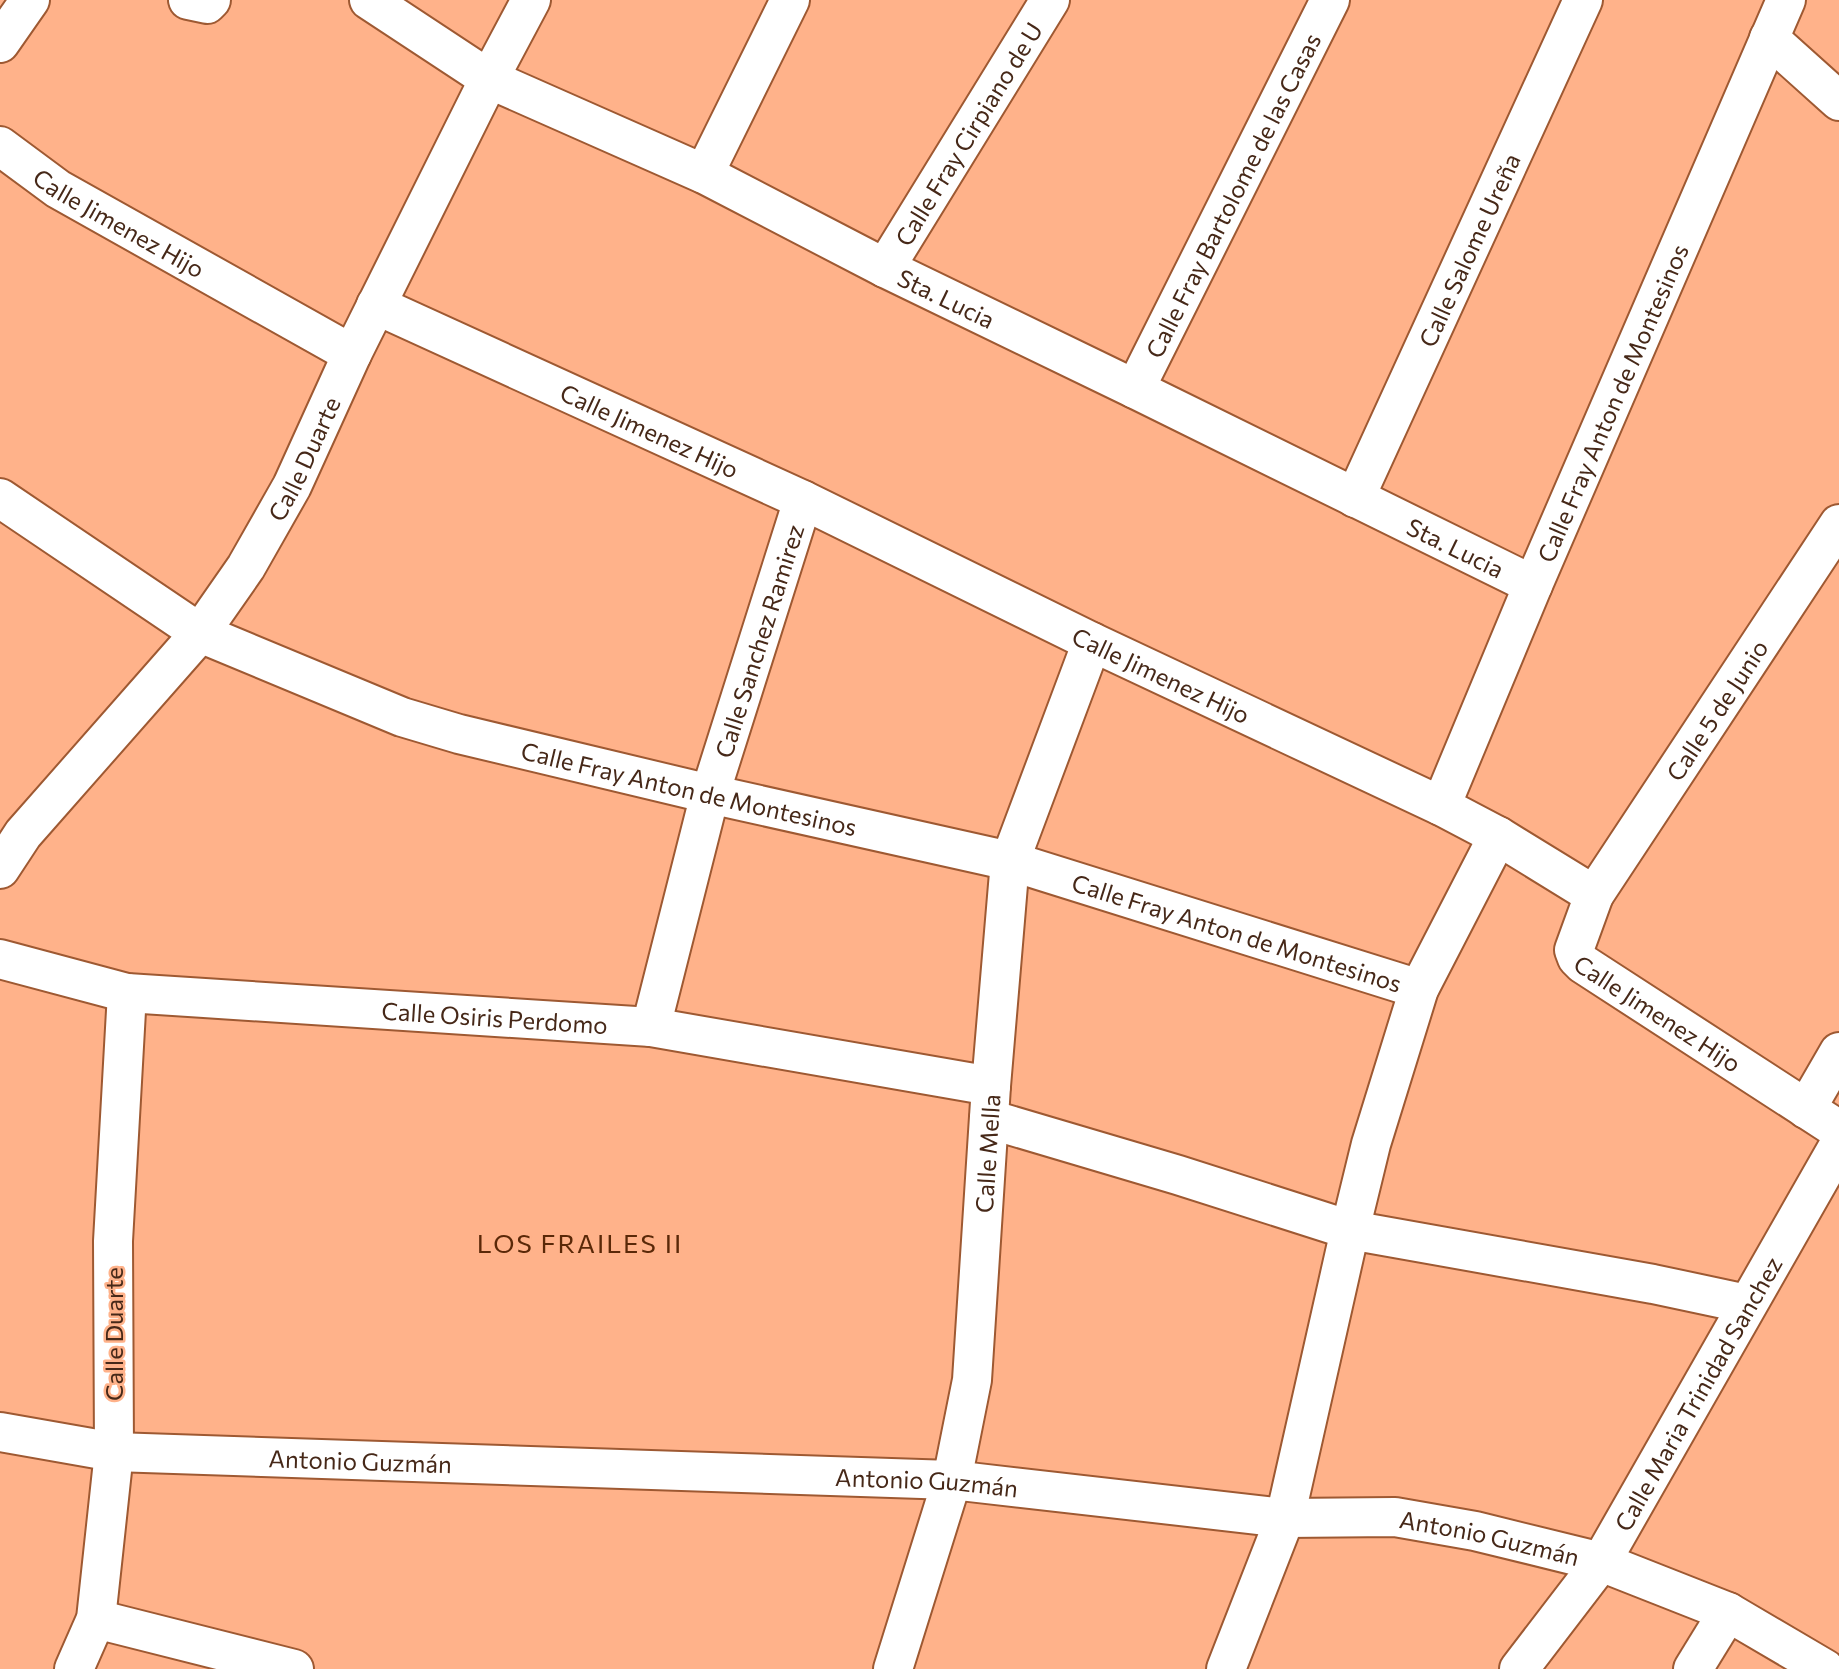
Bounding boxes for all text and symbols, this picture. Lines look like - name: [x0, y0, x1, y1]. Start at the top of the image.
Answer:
- street label: Calle Fray Cirpiano de U: [888, 16, 1048, 251]
- street label: Calle Fray Bartolome de las Casas: [1139, 28, 1326, 362]
- street label: Calle Salome Ureña: [1412, 148, 1525, 351]
- street label: Calle Jimenez Hijo: [28, 161, 210, 283]
- street label: Calle Fray Anton de Montesinos: [1530, 239, 1693, 566]
- street label: Sta. Lucia: [893, 262, 1000, 334]
- street label: Calle Jimenez Hijo: [556, 377, 744, 483]
- street label: Calle Duarte: [261, 392, 345, 526]
- street label: Sta. Lucia: [1403, 511, 1509, 583]
- street label: Calle Sanchez Ramirez: [708, 520, 809, 761]
- street label: Calle Jimenez Hijo: [1068, 620, 1255, 729]
- street label: Calle 5 de Junio: [1659, 634, 1773, 786]
- street label: Calle Fray Anton de Montesinos: [518, 735, 860, 841]
- street label: Calle Fray Anton de Montesinos: [1069, 867, 1405, 997]
- street label: Calle Jimenez Hijo: [1569, 948, 1747, 1077]
- street label: Calle Osiris Perdomo: [381, 995, 609, 1039]
- street label: Calle Mella: [968, 1093, 1005, 1214]
- district label: LOS FRAILES II: [477, 1227, 683, 1258]
- street label: Calle Maria Trinidad Sanchez: [1607, 1251, 1787, 1536]
- street label: Calle Duarte: [99, 1267, 128, 1401]
- street label: Antonio Guzmán: [268, 1443, 452, 1478]
- street label: Antonio Guzmán: [835, 1462, 1020, 1502]
- street label: Antonio Guzmán: [1397, 1504, 1582, 1571]

